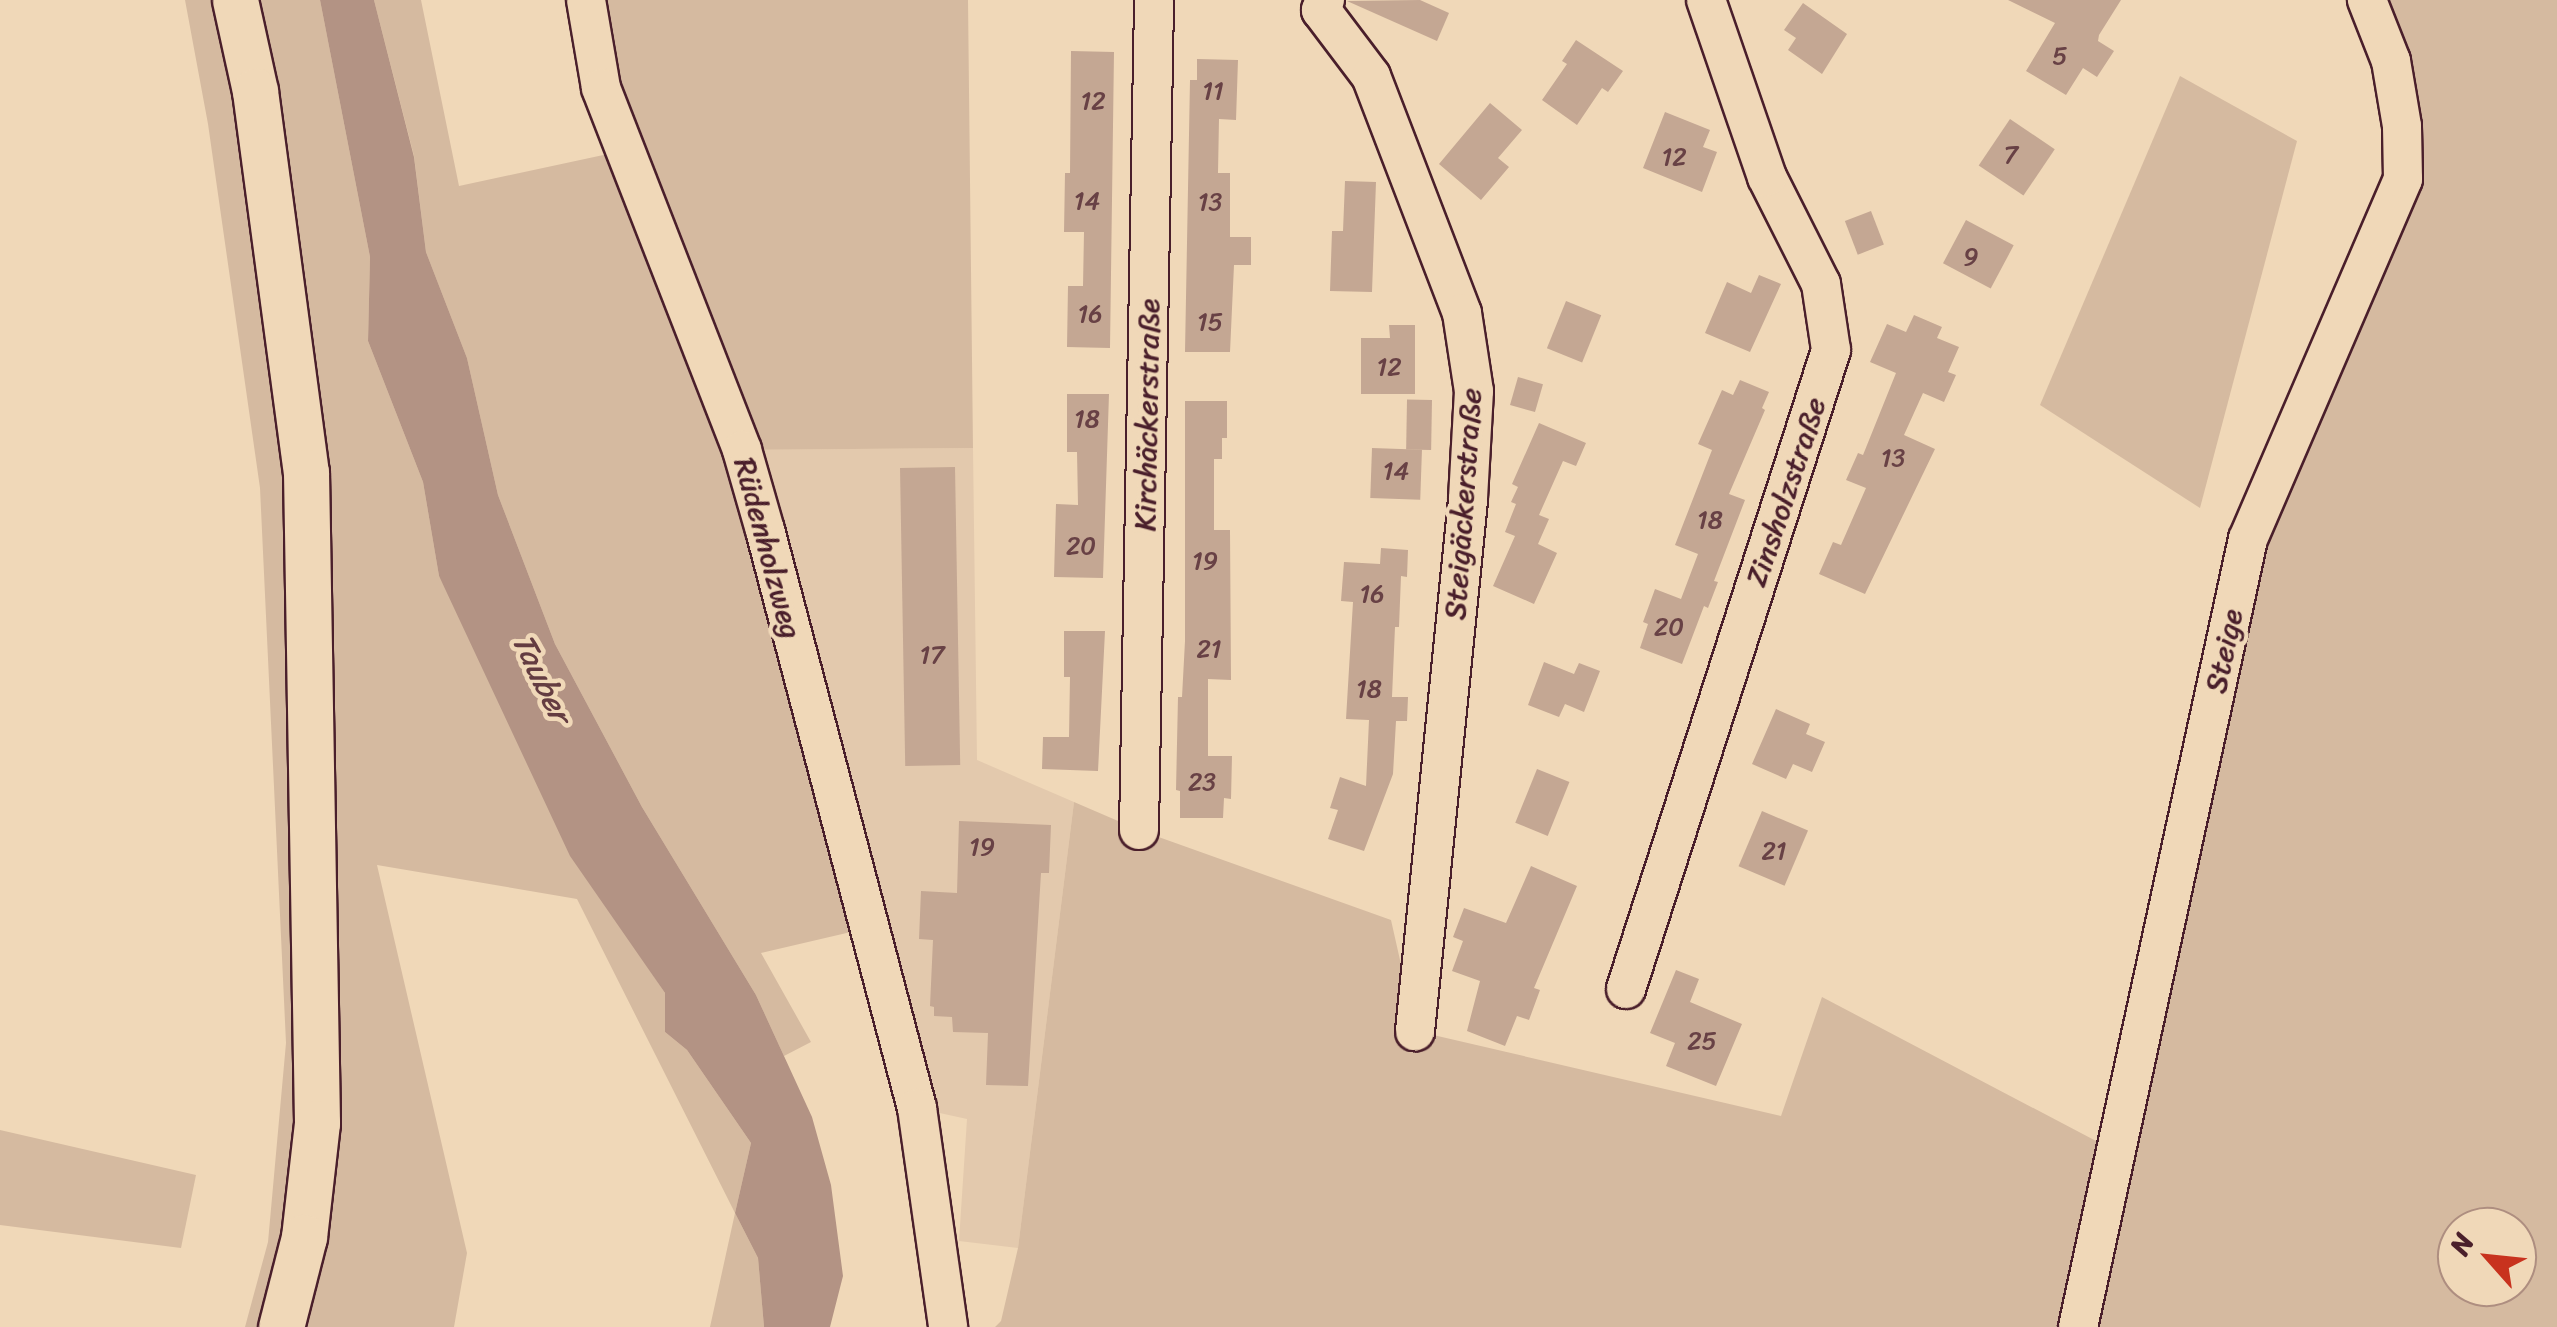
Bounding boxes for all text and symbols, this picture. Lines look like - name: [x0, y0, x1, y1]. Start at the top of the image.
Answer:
- house number: 5: [2052, 41, 2068, 71]
- house number: 11: [1202, 76, 1224, 106]
- house number: 12: [1080, 86, 1106, 116]
- house number: 7: [2004, 140, 2018, 170]
- house number: 12: [1661, 142, 1687, 172]
- house number: 14: [1074, 186, 1100, 216]
- house number: 13: [1198, 187, 1222, 217]
- house number: 9: [1963, 242, 1979, 272]
- street label: Kirchäckerstraße: [1127, 298, 1167, 532]
- house number: 16: [1078, 299, 1102, 329]
- house number: 15: [1197, 307, 1223, 337]
- house number: 12: [1376, 352, 1402, 382]
- street label: Steigäckerstraße: [1437, 387, 1489, 621]
- street label: Zinsholzstraße: [1738, 393, 1834, 591]
- house number: 18: [1074, 404, 1100, 434]
- house number: 13: [1881, 443, 1905, 473]
- street label: Rüdenholzweg: [727, 454, 809, 642]
- house number: 14: [1383, 456, 1409, 486]
- house number: 18: [1697, 505, 1723, 535]
- house number: 20: [1066, 531, 1096, 561]
- house number: 19: [1192, 546, 1218, 576]
- house number: 16: [1360, 579, 1384, 609]
- street label: Steige: [2198, 606, 2250, 696]
- house number: 20: [1654, 612, 1684, 642]
- water label: Tauber: [503, 627, 579, 729]
- house number: 21: [1196, 634, 1222, 664]
- house number: 17: [920, 640, 944, 670]
- house number: 18: [1356, 674, 1382, 704]
- house number: 23: [1188, 767, 1216, 797]
- house number: 19: [969, 832, 995, 862]
- house number: 21: [1761, 836, 1787, 866]
- house number: 25: [1687, 1026, 1717, 1056]
- north arrow: [2437, 1207, 2537, 1307]
- text: N: [2435, 1224, 2488, 1264]

